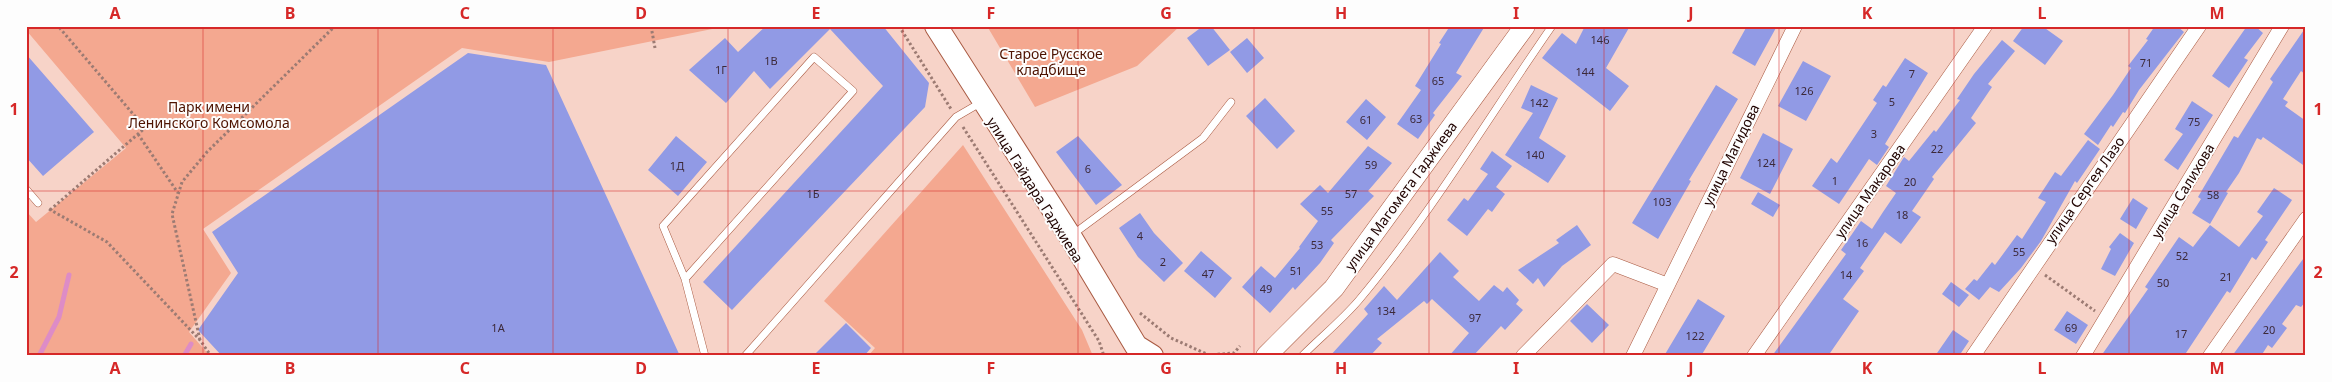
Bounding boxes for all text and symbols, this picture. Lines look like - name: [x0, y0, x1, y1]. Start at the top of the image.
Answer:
- text: A: [109, 2, 121, 24]
- text: B: [285, 2, 295, 24]
- text: C: [460, 2, 470, 24]
- text: D: [635, 2, 647, 24]
- text: E: [812, 2, 821, 24]
- text: F: [987, 2, 995, 24]
- text: G: [1160, 2, 1172, 24]
- text: H: [1335, 2, 1347, 24]
- text: I: [1513, 2, 1519, 24]
- text: J: [1686, 2, 1694, 24]
- text: K: [1862, 2, 1873, 24]
- text: L: [2038, 2, 2047, 24]
- text: M: [2209, 2, 2225, 24]
- house number: 146: [1591, 32, 1609, 47]
- park label: Старое Русское кладбище: [999, 44, 1103, 79]
- house number: 1В: [764, 53, 778, 68]
- house number: 71: [2140, 55, 2152, 70]
- house number: 1Г: [715, 62, 727, 77]
- house number: 144: [1576, 64, 1595, 79]
- house number: 7: [1909, 66, 1915, 81]
- house number: 65: [1432, 73, 1444, 88]
- house number: 126: [1795, 83, 1813, 98]
- house number: 5: [1889, 94, 1895, 109]
- house number: 142: [1530, 95, 1548, 110]
- park label: Парк имени Ленинского Комсомола: [128, 97, 290, 132]
- text: 1: [9, 98, 19, 120]
- text: 1: [2313, 98, 2323, 120]
- street label: улица Магидова: [1698, 101, 1763, 209]
- house number: 63: [1410, 111, 1422, 126]
- house number: 61: [1360, 112, 1372, 127]
- street label: улица Гайдара Гаджиева: [983, 113, 1088, 266]
- house number: 75: [2188, 114, 2200, 129]
- street label: улица Магомета Гаджиева: [1340, 117, 1461, 274]
- house number: 3: [1871, 126, 1877, 141]
- street label: улица Сергея Лазо: [2041, 132, 2129, 247]
- street label: улица Макарова: [1830, 140, 1909, 242]
- street label: улица Салихова: [2147, 140, 2218, 242]
- house number: 22: [1931, 141, 1943, 156]
- house number: 140: [1526, 147, 1544, 162]
- house number: 124: [1757, 155, 1776, 170]
- house number: 59: [1365, 157, 1377, 172]
- house number: 1Д: [670, 158, 684, 173]
- house number: 6: [1085, 161, 1091, 176]
- house number: 1: [1832, 173, 1838, 188]
- house number: 20: [1904, 174, 1916, 189]
- house number: 1Б: [806, 186, 820, 201]
- house number: 57: [1345, 186, 1357, 201]
- house number: 58: [2207, 187, 2219, 202]
- house number: 103: [1653, 194, 1671, 209]
- house number: 55: [1321, 203, 1333, 218]
- house number: 18: [1896, 207, 1908, 222]
- house number: 4: [1137, 228, 1144, 243]
- house number: 16: [1856, 235, 1868, 250]
- house number: 53: [1311, 237, 1323, 252]
- house number: 55: [2013, 244, 2025, 259]
- house number: 52: [2176, 248, 2188, 263]
- house number: 2: [1160, 254, 1166, 269]
- text: 2: [9, 261, 19, 283]
- text: 2: [2313, 261, 2323, 283]
- house number: 51: [1290, 263, 1302, 278]
- house number: 47: [1202, 266, 1214, 281]
- house number: 14: [1840, 267, 1853, 282]
- house number: 21: [2220, 269, 2232, 284]
- house number: 50: [2157, 275, 2169, 290]
- house number: 49: [1260, 281, 1272, 296]
- house number: 134: [1377, 303, 1396, 318]
- house number: 97: [1469, 310, 1481, 325]
- house number: 1А: [491, 320, 506, 335]
- house number: 69: [2065, 320, 2077, 335]
- house number: 20: [2263, 322, 2275, 337]
- house number: 17: [2175, 326, 2187, 341]
- house number: 122: [1686, 328, 1704, 343]
- text: A: [109, 357, 121, 379]
- text: B: [285, 357, 295, 379]
- text: C: [460, 357, 470, 379]
- text: D: [635, 357, 647, 379]
- text: E: [812, 357, 821, 379]
- text: F: [987, 357, 995, 379]
- text: G: [1160, 357, 1172, 379]
- text: H: [1335, 357, 1347, 379]
- text: I: [1513, 357, 1519, 379]
- text: J: [1686, 357, 1694, 379]
- text: K: [1862, 357, 1873, 379]
- text: L: [2038, 357, 2047, 379]
- text: M: [2209, 357, 2225, 379]

